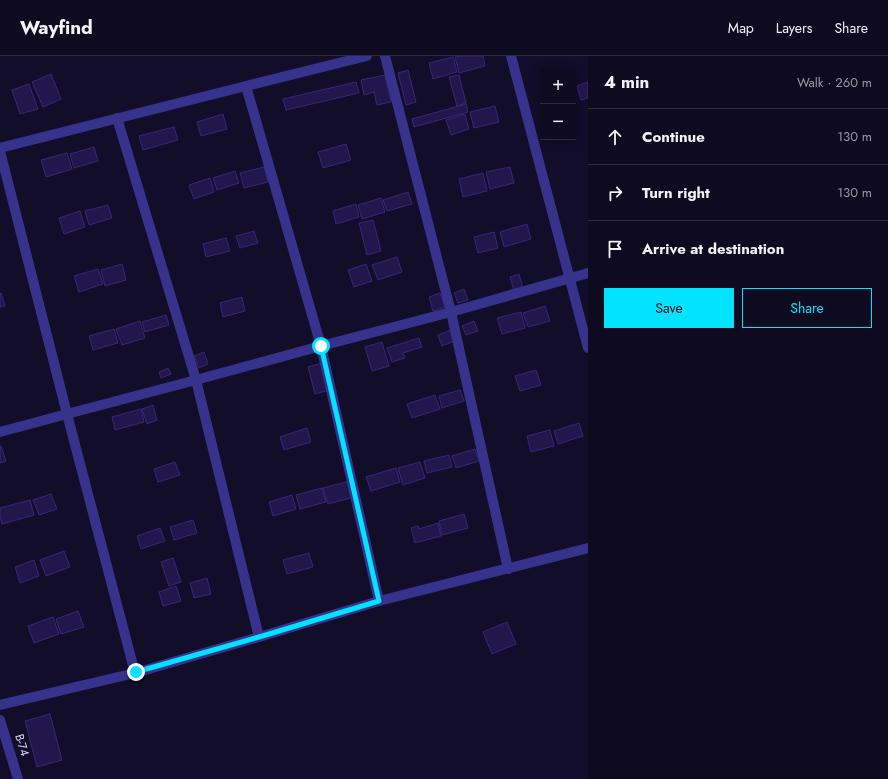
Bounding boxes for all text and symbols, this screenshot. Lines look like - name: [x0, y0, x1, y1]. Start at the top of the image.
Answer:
- text: Wayfind: [20, 14, 93, 41]
- text: Map: [728, 18, 754, 38]
- text: Layers: [776, 18, 812, 38]
- text: Share: [834, 18, 868, 38]
- map controls: [540, 68, 576, 140]
- button: +: [540, 68, 576, 104]
- text: 4 min: [604, 70, 649, 94]
- text: Walk · 260 m: [797, 73, 872, 92]
- button: −: [540, 104, 576, 140]
- icon: ahead: [604, 126, 626, 148]
- text: Continue: [642, 126, 705, 148]
- text: 130 m: [837, 127, 872, 146]
- icon: right: [604, 182, 626, 204]
- text: Turn right: [642, 182, 710, 204]
- text: 130 m: [837, 183, 872, 202]
- icon: arrive: [604, 238, 626, 260]
- text: Arrive at destination: [642, 238, 784, 260]
- button: Save: [604, 288, 734, 328]
- button: Share: [742, 288, 872, 328]
- route start: [312, 337, 330, 355]
- route end: [127, 663, 145, 681]
- street label: B-74: [10, 732, 34, 758]

